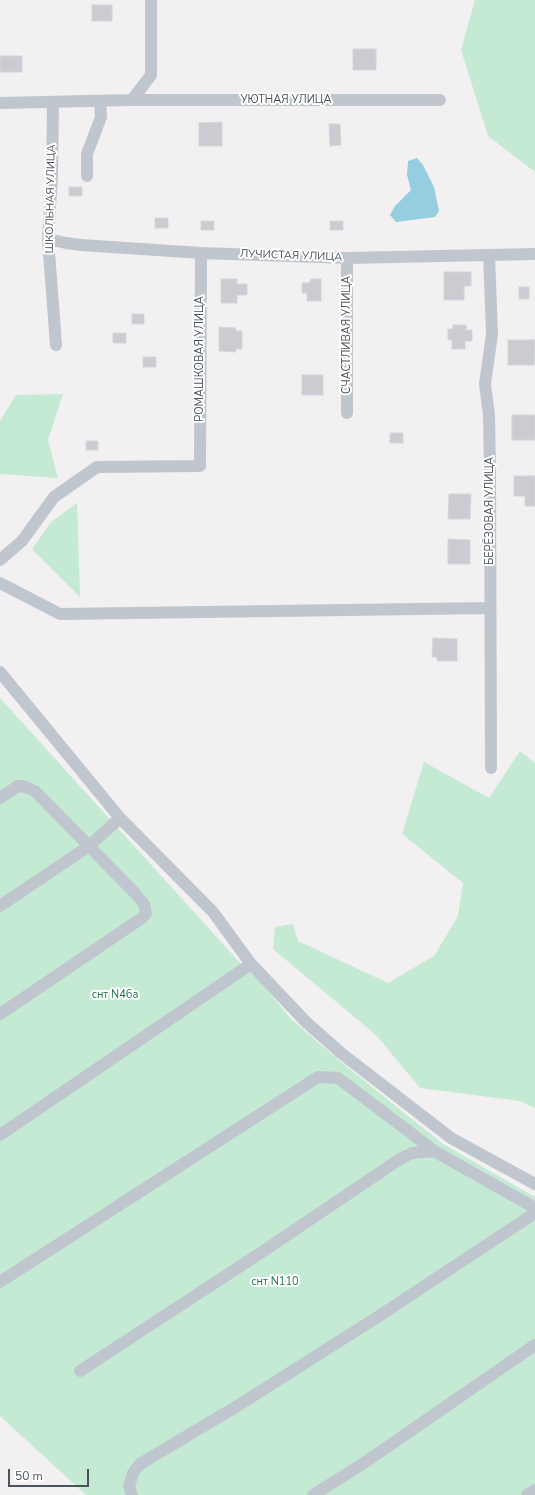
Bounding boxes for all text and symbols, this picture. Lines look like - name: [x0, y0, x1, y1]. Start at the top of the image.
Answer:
- street label: УЮТНАЯ УЛИЦА: [240, 93, 332, 107]
- street label: ШКОЛЬНАЯ УЛИЦА: [43, 144, 59, 254]
- street label: ЛУЧИСТАЯ УЛИЦА: [240, 248, 342, 264]
- street label: СЧАСТЛИВАЯ УЛИЦА: [340, 276, 354, 394]
- street label: РОМАШКОВАЯ УЛИЦА: [193, 296, 207, 422]
- street label: БЕРЁЗОВАЯ УЛИЦА: [483, 457, 497, 565]
- park label: снт N46а: [92, 988, 138, 1002]
- park label: снт N110: [251, 1275, 299, 1289]
- scale bar: [10, 1461, 91, 1487]
- text: 50 m: [15, 1468, 43, 1484]

